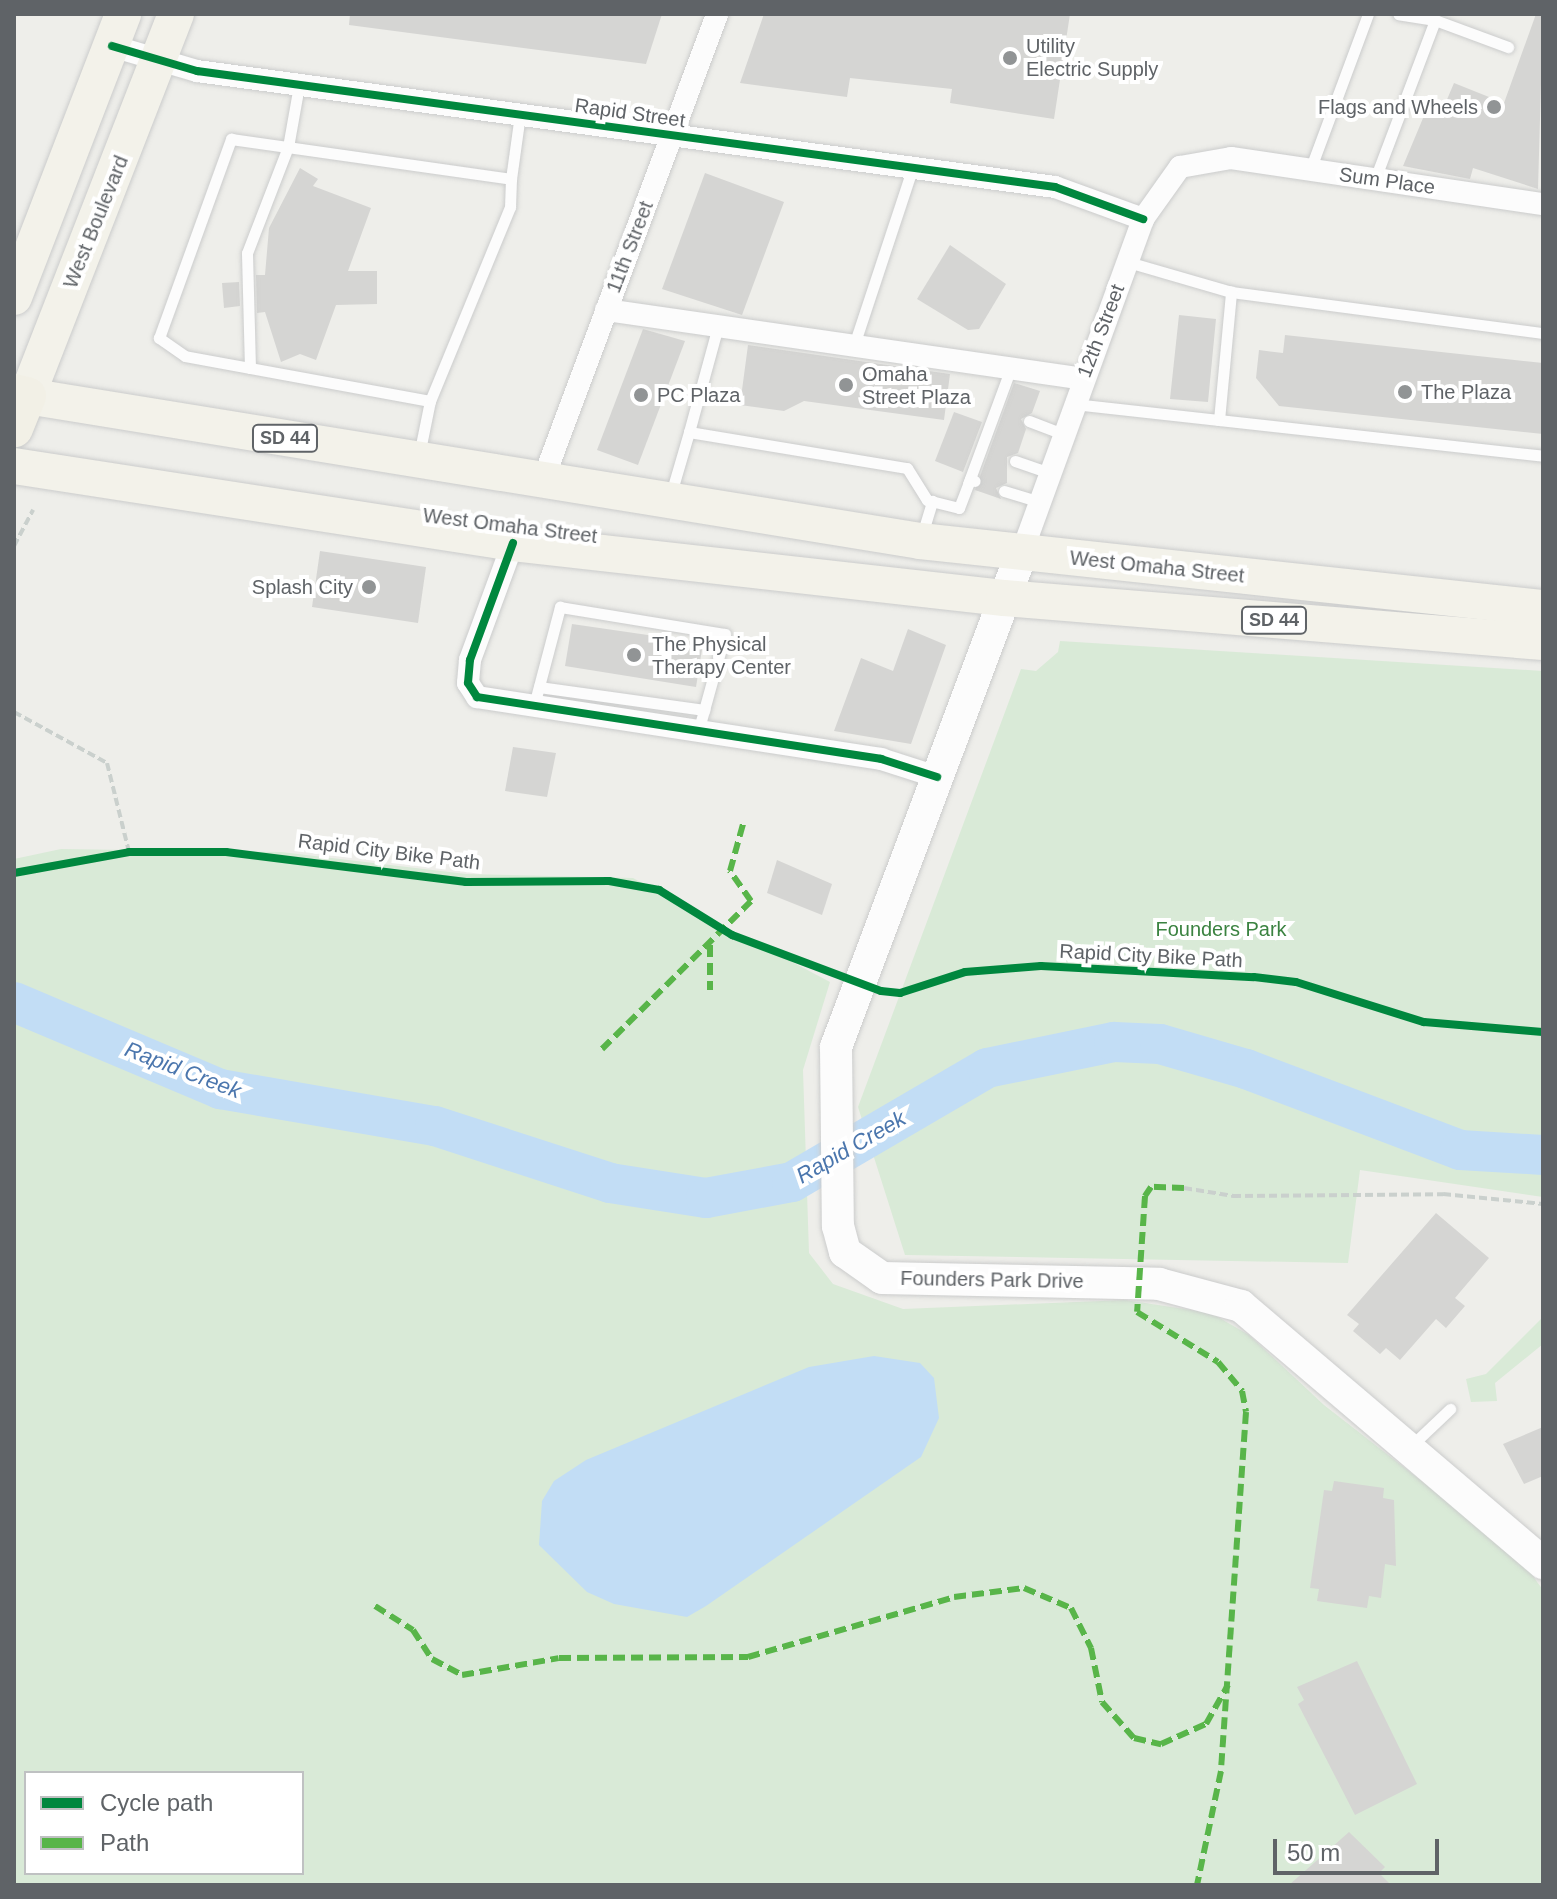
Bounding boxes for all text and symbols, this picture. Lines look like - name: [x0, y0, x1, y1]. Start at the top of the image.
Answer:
- place label: Utility Electric Supply: [1026, 34, 1158, 81]
- marker: Utility Electric Supply: [1001, 49, 1019, 67]
- street label: Rapid Street: [573, 93, 687, 133]
- place label: Flags and Wheels: [1318, 95, 1478, 119]
- marker: Flags and Wheels: [1485, 98, 1503, 116]
- street label: West Boulevard: [58, 152, 134, 292]
- street label: Sum Place: [1337, 162, 1437, 200]
- street label: 11th Street: [602, 198, 658, 296]
- street label: 12th Street: [1072, 281, 1130, 381]
- place label: Omaha Street Plaza: [862, 362, 971, 409]
- marker: Omaha Street Plaza: [837, 376, 855, 394]
- place label: The Plaza: [1421, 380, 1511, 404]
- place label: PC Plaza: [657, 383, 740, 407]
- marker: The Plaza: [1396, 383, 1414, 401]
- marker: PC Plaza: [632, 386, 650, 404]
- road number: SD 44: [251, 424, 319, 452]
- street label: West Omaha Street: [422, 503, 598, 549]
- street label: West Omaha Street: [1069, 546, 1245, 588]
- place label: Splash City: [252, 575, 353, 599]
- marker: Splash City: [360, 578, 378, 596]
- road number: SD 44: [1240, 606, 1308, 634]
- place label: The Physical Therapy Center: [652, 632, 791, 679]
- marker: The Physical Therapy Center: [623, 644, 645, 666]
- street label: Rapid City Bike Path: [297, 829, 481, 875]
- park label: Founders Park: [1155, 917, 1287, 941]
- street label: Rapid City Bike Path: [1059, 939, 1243, 973]
- water label: Rapid Creek: [121, 1036, 245, 1104]
- water label: Rapid Creek: [791, 1105, 911, 1189]
- street label: Founders Park Drive: [900, 1266, 1084, 1294]
- legend: [24, 1771, 304, 1875]
- text: Cycle path: [100, 1789, 213, 1816]
- scale bar: [1277, 1823, 1443, 1873]
- text: Path: [100, 1829, 149, 1856]
- text: 50 m: [1287, 1839, 1340, 1866]

